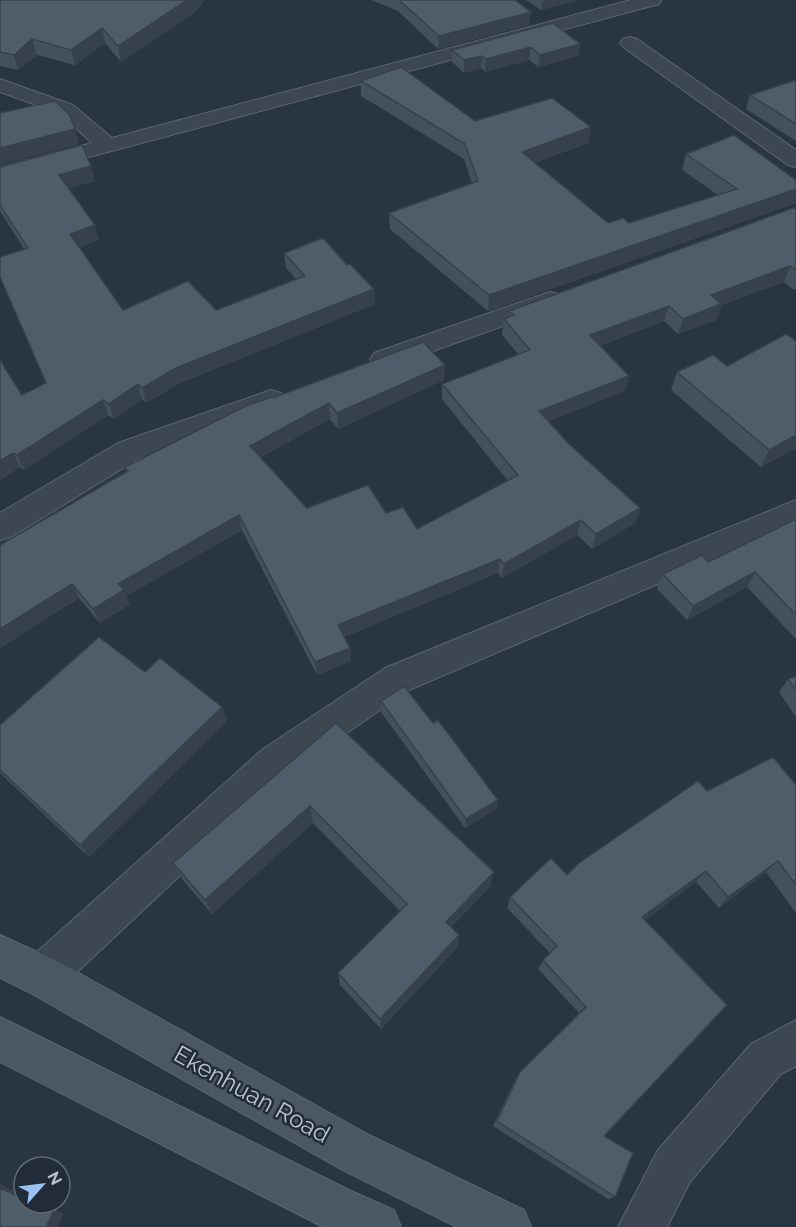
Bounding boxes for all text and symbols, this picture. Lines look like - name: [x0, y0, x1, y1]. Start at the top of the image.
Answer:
- street label: Ekenhuan Road: [169, 1039, 335, 1149]
- north arrow: [12, 1155, 72, 1215]
- text: N: [44, 1168, 66, 1188]

